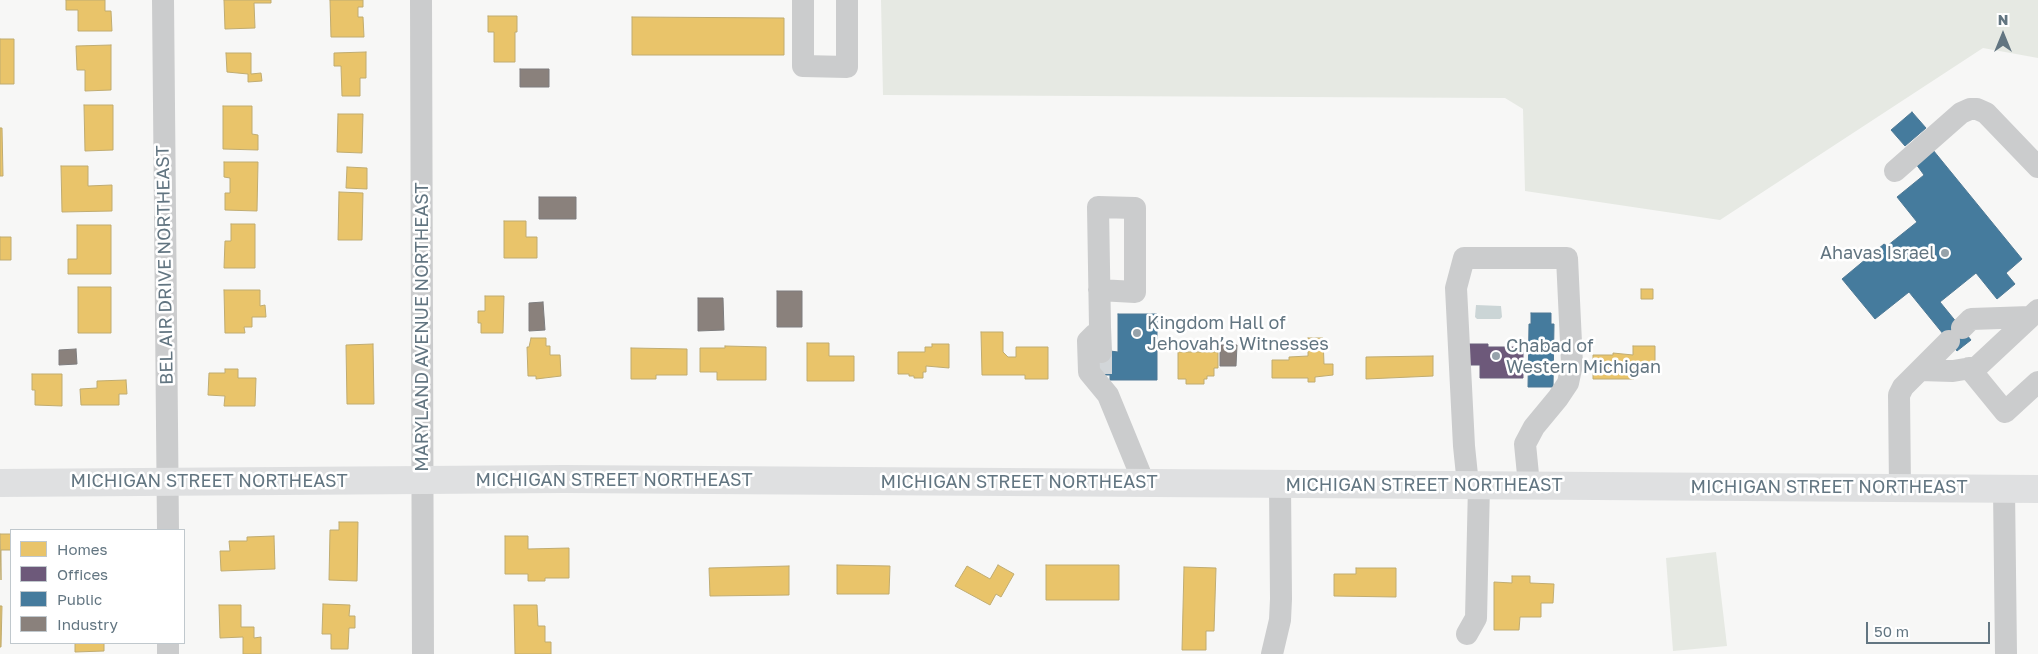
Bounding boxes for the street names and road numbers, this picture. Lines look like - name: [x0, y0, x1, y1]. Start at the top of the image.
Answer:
- street label: BEL AIR DRIVE NORTHEAST: [152, 145, 178, 385]
- street label: MARYLAND AVENUE NORTHEAST: [411, 182, 433, 472]
- street label: MICHIGAN STREET NORTHEAST: [475, 469, 753, 491]
- street label: MICHIGAN STREET NORTHEAST: [70, 470, 348, 492]
- street label: MICHIGAN STREET NORTHEAST: [880, 471, 1158, 493]
- street label: MICHIGAN STREET NORTHEAST: [1285, 474, 1563, 496]
- street label: MICHIGAN STREET NORTHEAST: [1690, 476, 1968, 498]

